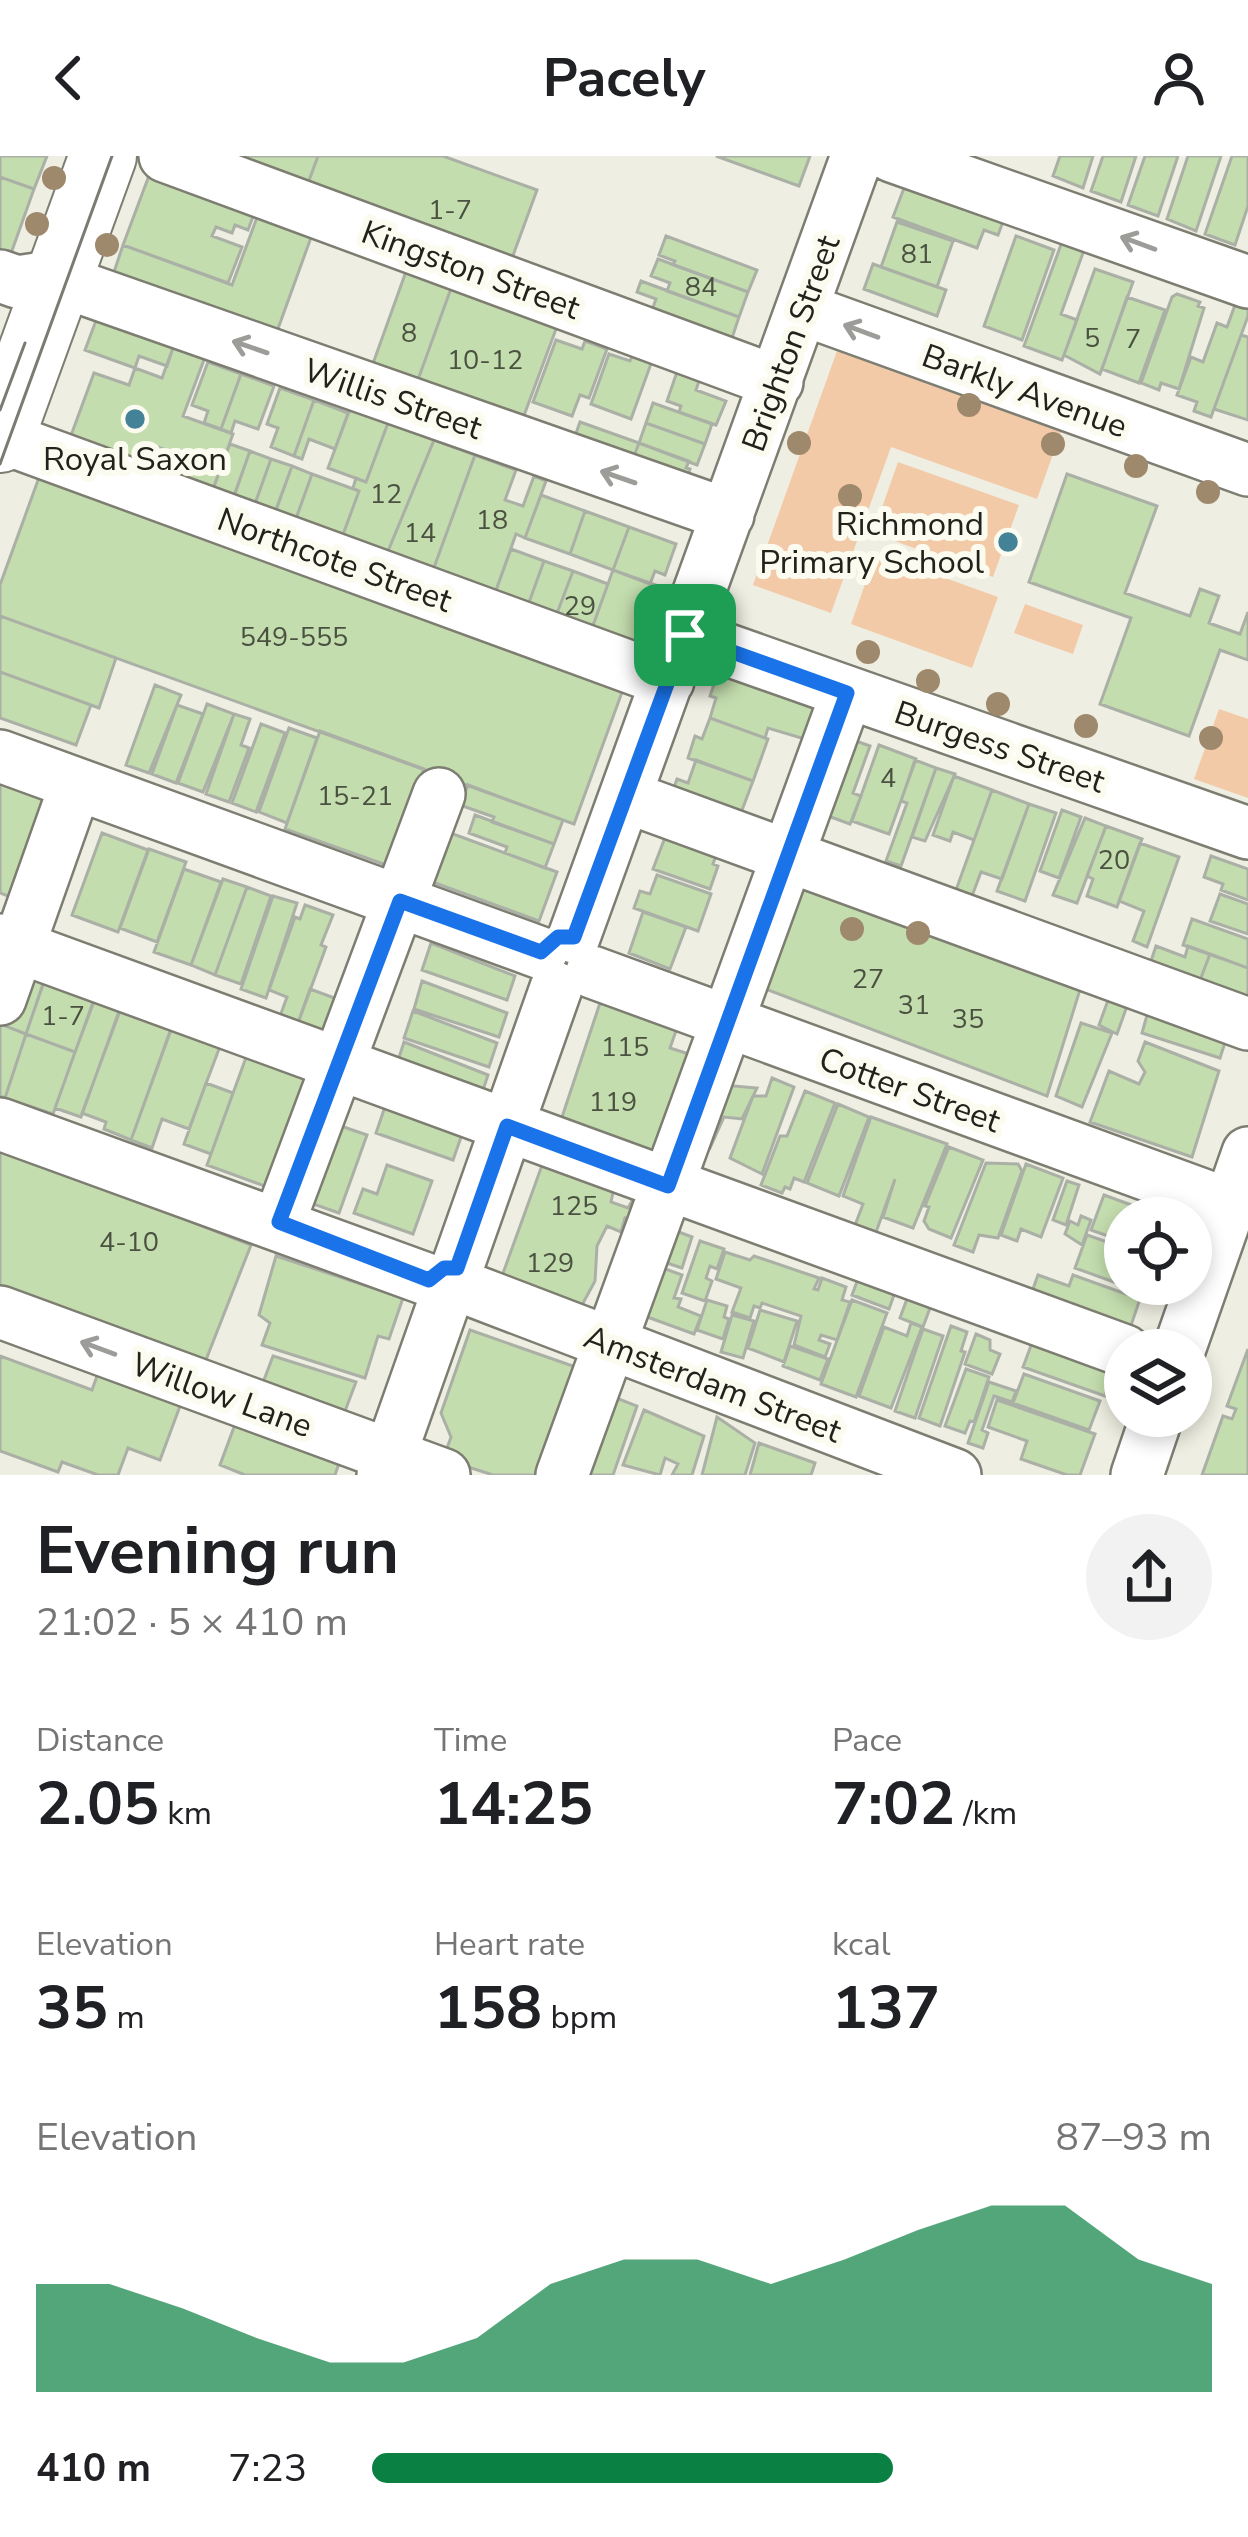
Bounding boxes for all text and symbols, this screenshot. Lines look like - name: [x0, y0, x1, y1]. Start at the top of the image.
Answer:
- text: Pacely: [543, 41, 705, 115]
- icon: back: [36, 45, 102, 111]
- icon: person: [1146, 45, 1212, 111]
- house number: 1-7: [428, 192, 472, 229]
- street label: Kingston Street: [355, 210, 586, 331]
- street label: Brighton Street: [731, 229, 851, 458]
- one-way arrow: [1120, 231, 1157, 252]
- house number: 81: [901, 236, 933, 273]
- house number: 84: [685, 269, 717, 306]
- house number: 8: [401, 315, 417, 352]
- one-way arrow: [844, 318, 881, 340]
- house number: 5: [1084, 320, 1100, 357]
- house number: 7: [1125, 321, 1141, 358]
- street label: Barkly Avenue: [916, 333, 1133, 449]
- one-way arrow: [232, 335, 269, 356]
- house number: 10-12: [447, 342, 523, 379]
- street label: Willis Street: [297, 348, 488, 451]
- marker: Royal Saxon: [122, 406, 148, 432]
- place label: Royal Saxon: [43, 437, 227, 482]
- one-way arrow: [600, 465, 637, 486]
- house number: 12: [370, 476, 402, 513]
- street label: Northcote Street: [211, 497, 458, 624]
- house number: 18: [476, 502, 508, 539]
- place label: Richmond Primary School: [759, 502, 984, 585]
- house number: 14: [404, 515, 436, 552]
- marker: Richmond Primary School: [995, 529, 1021, 555]
- pin: [634, 584, 736, 686]
- house number: 29: [564, 588, 596, 625]
- icon: arrive: [652, 602, 718, 668]
- house number: 549-555: [240, 619, 348, 656]
- street label: Burgess Street: [888, 690, 1111, 805]
- house number: 4: [880, 760, 896, 797]
- house number: 15-21: [317, 778, 393, 815]
- house number: 20: [1098, 842, 1130, 879]
- house number: 27: [852, 961, 884, 998]
- house number: 31: [898, 987, 930, 1024]
- house number: 1-7: [41, 998, 85, 1035]
- house number: 35: [952, 1001, 984, 1038]
- house number: 115: [601, 1029, 649, 1066]
- street label: Cotter Street: [813, 1037, 1007, 1144]
- house number: 119: [589, 1084, 637, 1121]
- house number: 125: [550, 1188, 598, 1225]
- map controls: [1104, 1197, 1212, 1437]
- button: locate: [1104, 1197, 1212, 1305]
- house number: 4-10: [99, 1224, 159, 1261]
- house number: 129: [526, 1245, 574, 1282]
- street label: Amsterdam Street: [577, 1315, 848, 1454]
- button: layers: [1104, 1329, 1212, 1437]
- one-way arrow: [80, 1336, 117, 1357]
- street label: Willow Lane: [125, 1342, 318, 1449]
- text: Evening run: [36, 1506, 399, 1596]
- button: share: [1086, 1514, 1212, 1640]
- text: 21:02 · 5 × 410 m: [36, 1596, 348, 1649]
- text: Distance: [36, 1718, 164, 1763]
- text: Time: [434, 1718, 507, 1763]
- text: Pace: [832, 1718, 902, 1763]
- text: 2.05: [36, 1763, 159, 1845]
- text: 14:25: [434, 1763, 593, 1845]
- text: 7:02: [832, 1763, 955, 1845]
- text: km: [159, 1791, 212, 1836]
- text: /km: [955, 1791, 1017, 1836]
- text: Elevation: [36, 1922, 173, 1967]
- text: Heart rate: [434, 1922, 585, 1967]
- text: kcal: [832, 1922, 891, 1967]
- text: 35: [36, 1967, 108, 2049]
- text: 158: [434, 1967, 542, 2049]
- text: 137: [832, 1967, 940, 2049]
- text: m: [108, 1995, 145, 2040]
- text: bpm: [542, 1995, 617, 2040]
- text: Elevation: [36, 2111, 197, 2164]
- text: 87–93 m: [1055, 2111, 1212, 2164]
- text: 410 m: [36, 2442, 151, 2495]
- text: 7:23: [228, 2442, 307, 2495]

